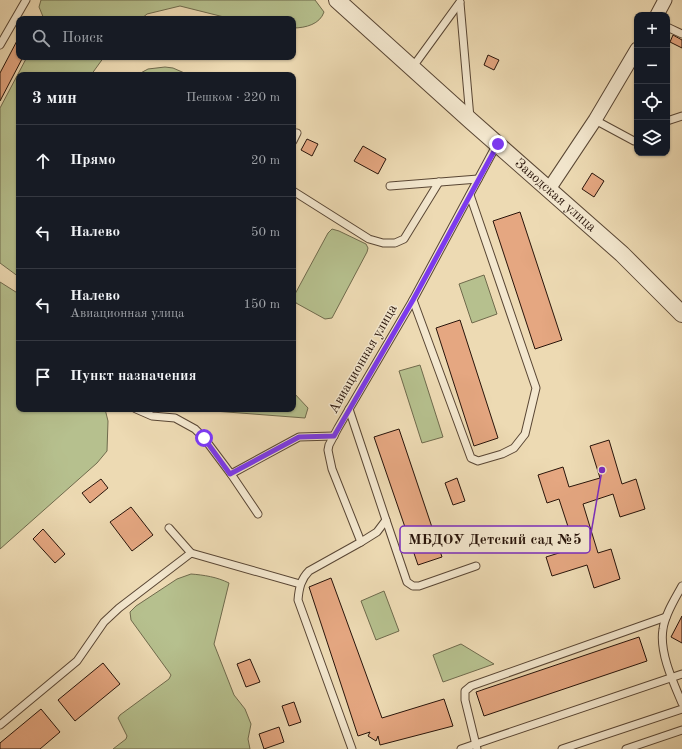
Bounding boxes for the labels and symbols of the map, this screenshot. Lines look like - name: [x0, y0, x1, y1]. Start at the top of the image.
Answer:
- route end: [489, 135, 507, 153]
- street label: Заводская улица: [512, 156, 599, 235]
- street label: Авиационная улица: [326, 302, 400, 416]
- route start: [195, 429, 213, 447]
- callout: МБДОУ Детский сад №5: [400, 526, 590, 553]
- text: МБДОУ Детский сад №5: [408, 533, 582, 548]

